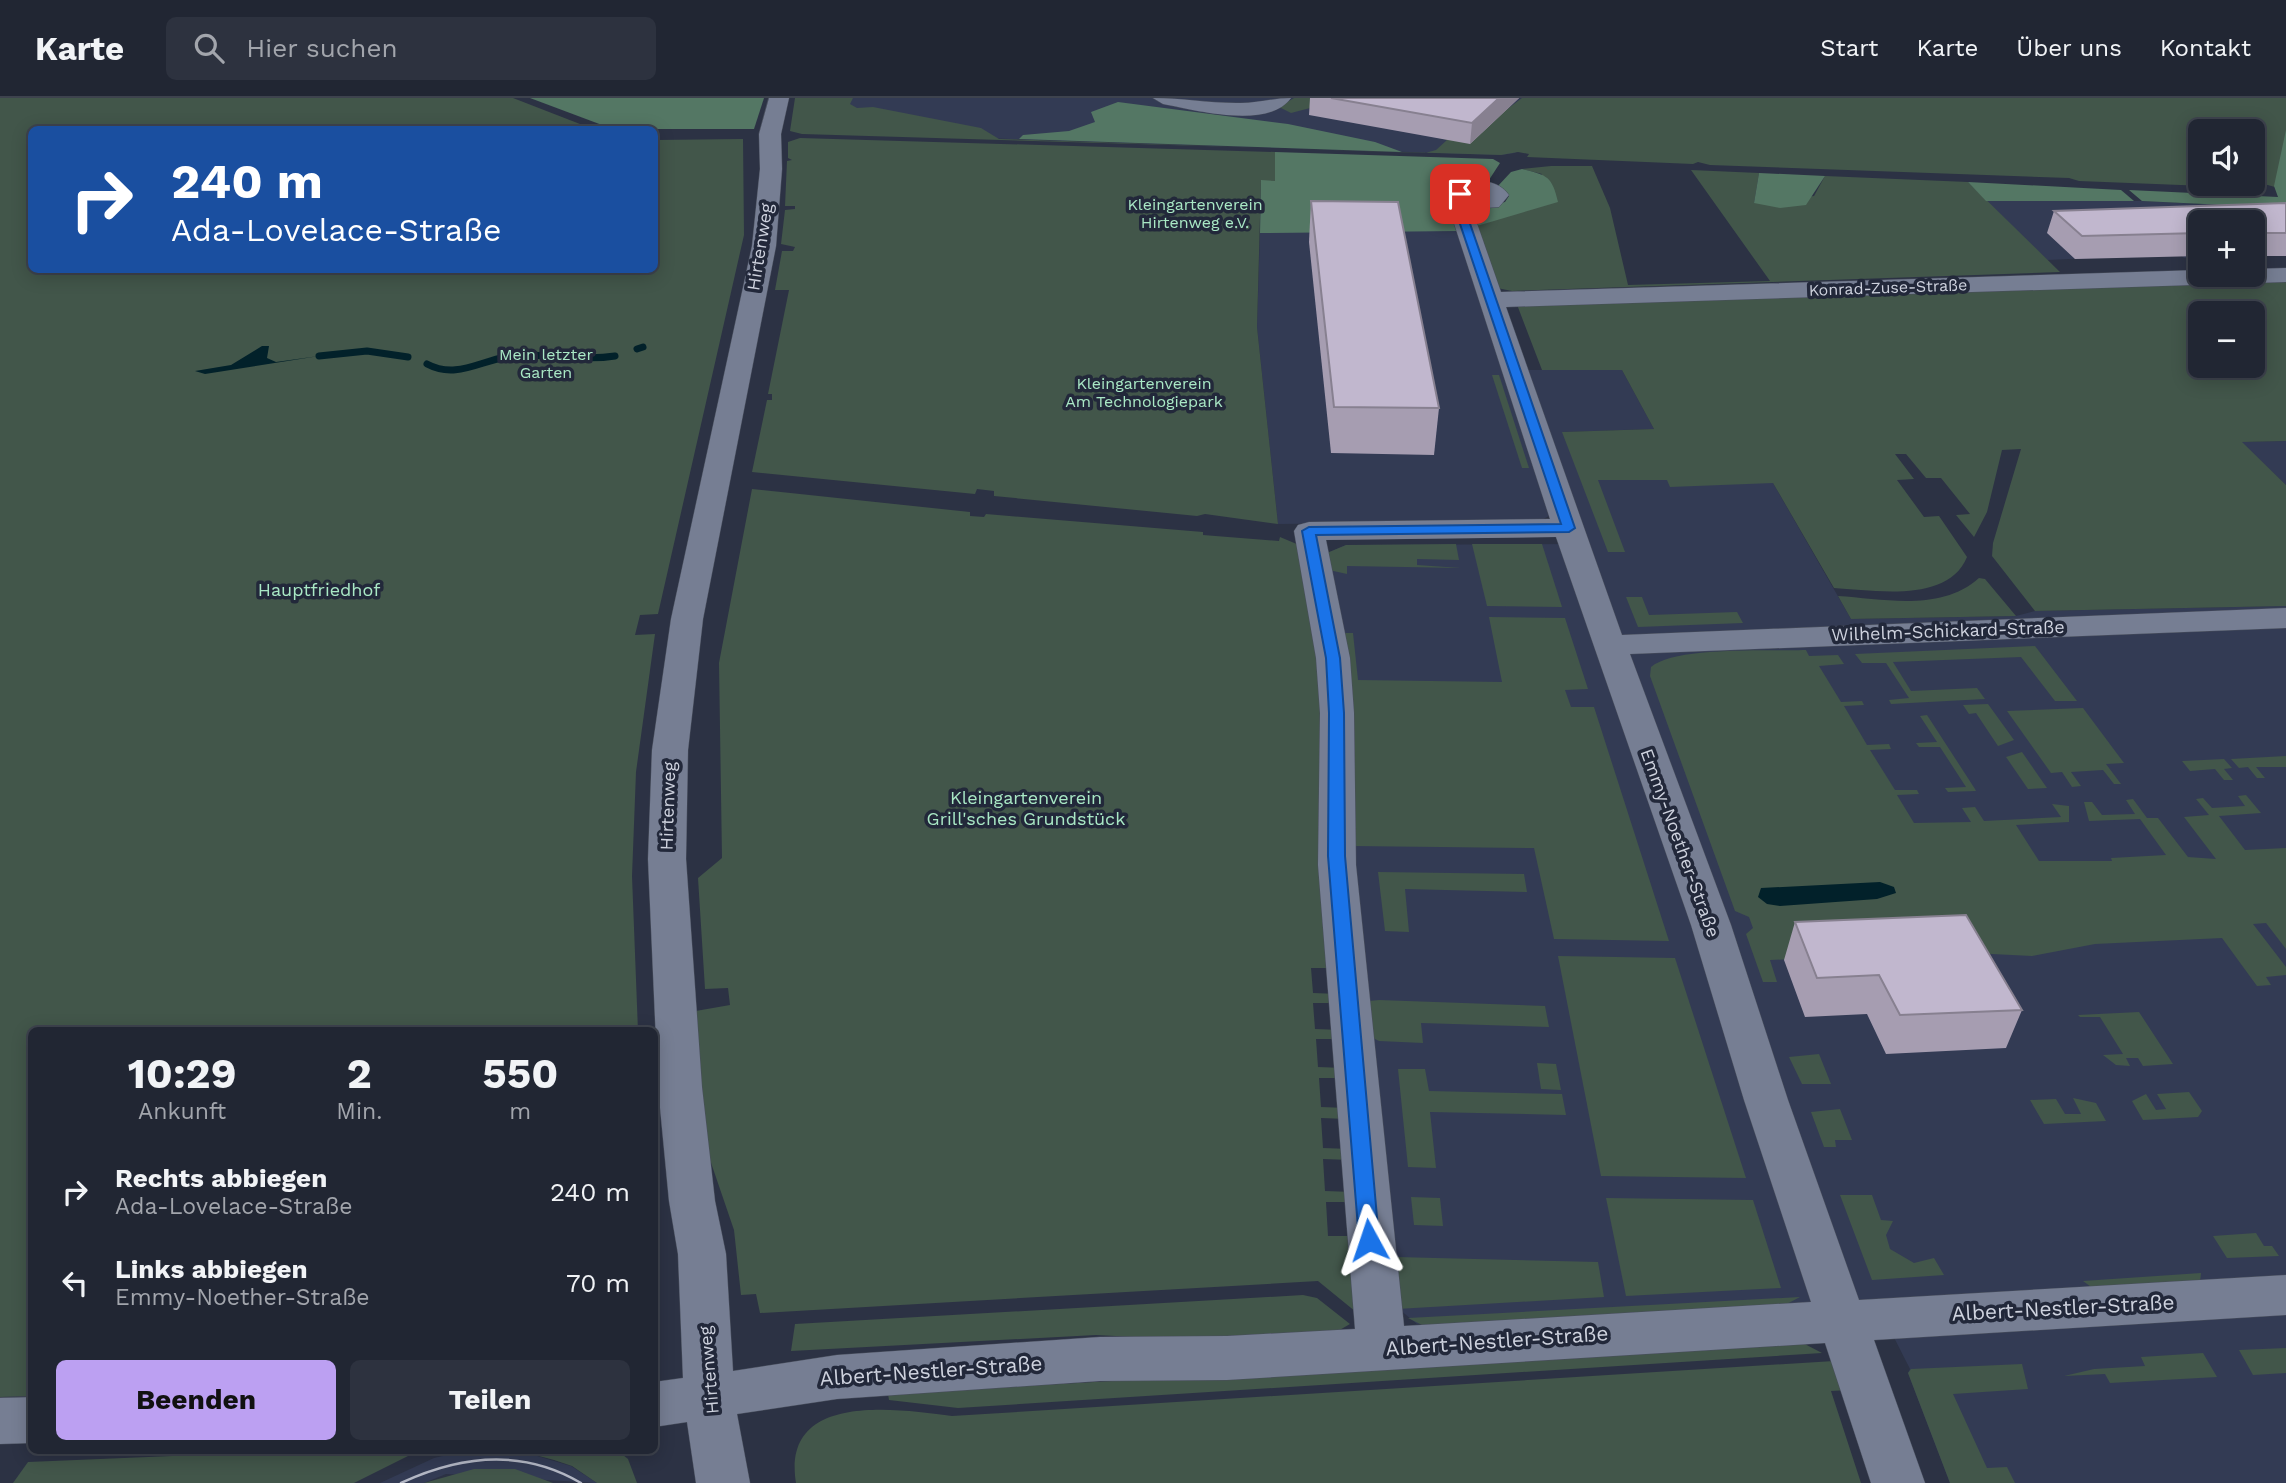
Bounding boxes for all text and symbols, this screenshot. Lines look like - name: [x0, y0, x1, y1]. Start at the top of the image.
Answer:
- search box: [166, 17, 656, 80]
- text: Karte: [35, 29, 124, 68]
- icon: search: [190, 29, 228, 67]
- text: Hier suchen: [246, 33, 398, 63]
- text: Start: [1820, 34, 1878, 62]
- text: Karte: [1916, 34, 1978, 62]
- text: Über uns: [2016, 34, 2122, 62]
- text: Kontakt: [2160, 34, 2251, 62]
- map controls: [2188, 119, 2265, 378]
- button: sound: [2188, 119, 2265, 196]
- text: 240 m: [171, 152, 323, 210]
- icon: right: [56, 154, 147, 245]
- pin: [1430, 164, 1490, 224]
- icon: arrive: [1441, 175, 1479, 213]
- park label: Kleingartenverein Hirtenweg e.V.: [1127, 195, 1263, 232]
- street label: Hirtenweg: [742, 201, 777, 292]
- button: +: [2188, 210, 2265, 287]
- text: Ada-Lovelace-Straße: [171, 211, 501, 249]
- street label: Konrad-Zuse-Straße: [1808, 275, 1968, 300]
- button: −: [2188, 301, 2265, 378]
- park label: Mein letzter Garten: [499, 345, 593, 382]
- park label: Kleingartenverein Am Technologiepark: [1065, 374, 1223, 411]
- park label: Hauptfriedhof: [258, 579, 380, 600]
- street label: Wilhelm-Schickard-Straße: [1831, 616, 2065, 645]
- street label: Emmy-Noether-Straße: [1637, 746, 1724, 940]
- street label: Hirtenweg: [655, 761, 680, 851]
- park label: Kleingartenverein Grill'sches Grundstück: [927, 787, 1125, 829]
- text: 10:29: [128, 1049, 237, 1098]
- text: 2: [347, 1049, 372, 1098]
- text: 550: [482, 1049, 558, 1098]
- text: Ankunft: [138, 1098, 226, 1125]
- text: Min.: [336, 1098, 382, 1125]
- text: m: [509, 1098, 531, 1125]
- text: Rechts abbiegen: [115, 1163, 327, 1193]
- icon: right: [56, 1173, 94, 1211]
- text: 240 m: [550, 1177, 630, 1207]
- text: Ada-Lovelace-Straße: [115, 1193, 353, 1220]
- position arrow: [1332, 1203, 1406, 1277]
- text: Links abbiegen: [115, 1254, 308, 1284]
- icon: left: [56, 1264, 94, 1302]
- text: 70 m: [566, 1268, 630, 1298]
- text: Emmy-Noether-Straße: [115, 1284, 370, 1311]
- street label: Albert-Nestler-Straße: [1951, 1289, 2175, 1326]
- street label: Albert-Nestler-Straße: [1385, 1320, 1609, 1361]
- street label: Hirtenweg: [694, 1325, 723, 1415]
- street label: Albert-Nestler-Straße: [819, 1350, 1043, 1391]
- button: Beenden: [56, 1360, 336, 1440]
- button: Teilen: [350, 1360, 630, 1440]

